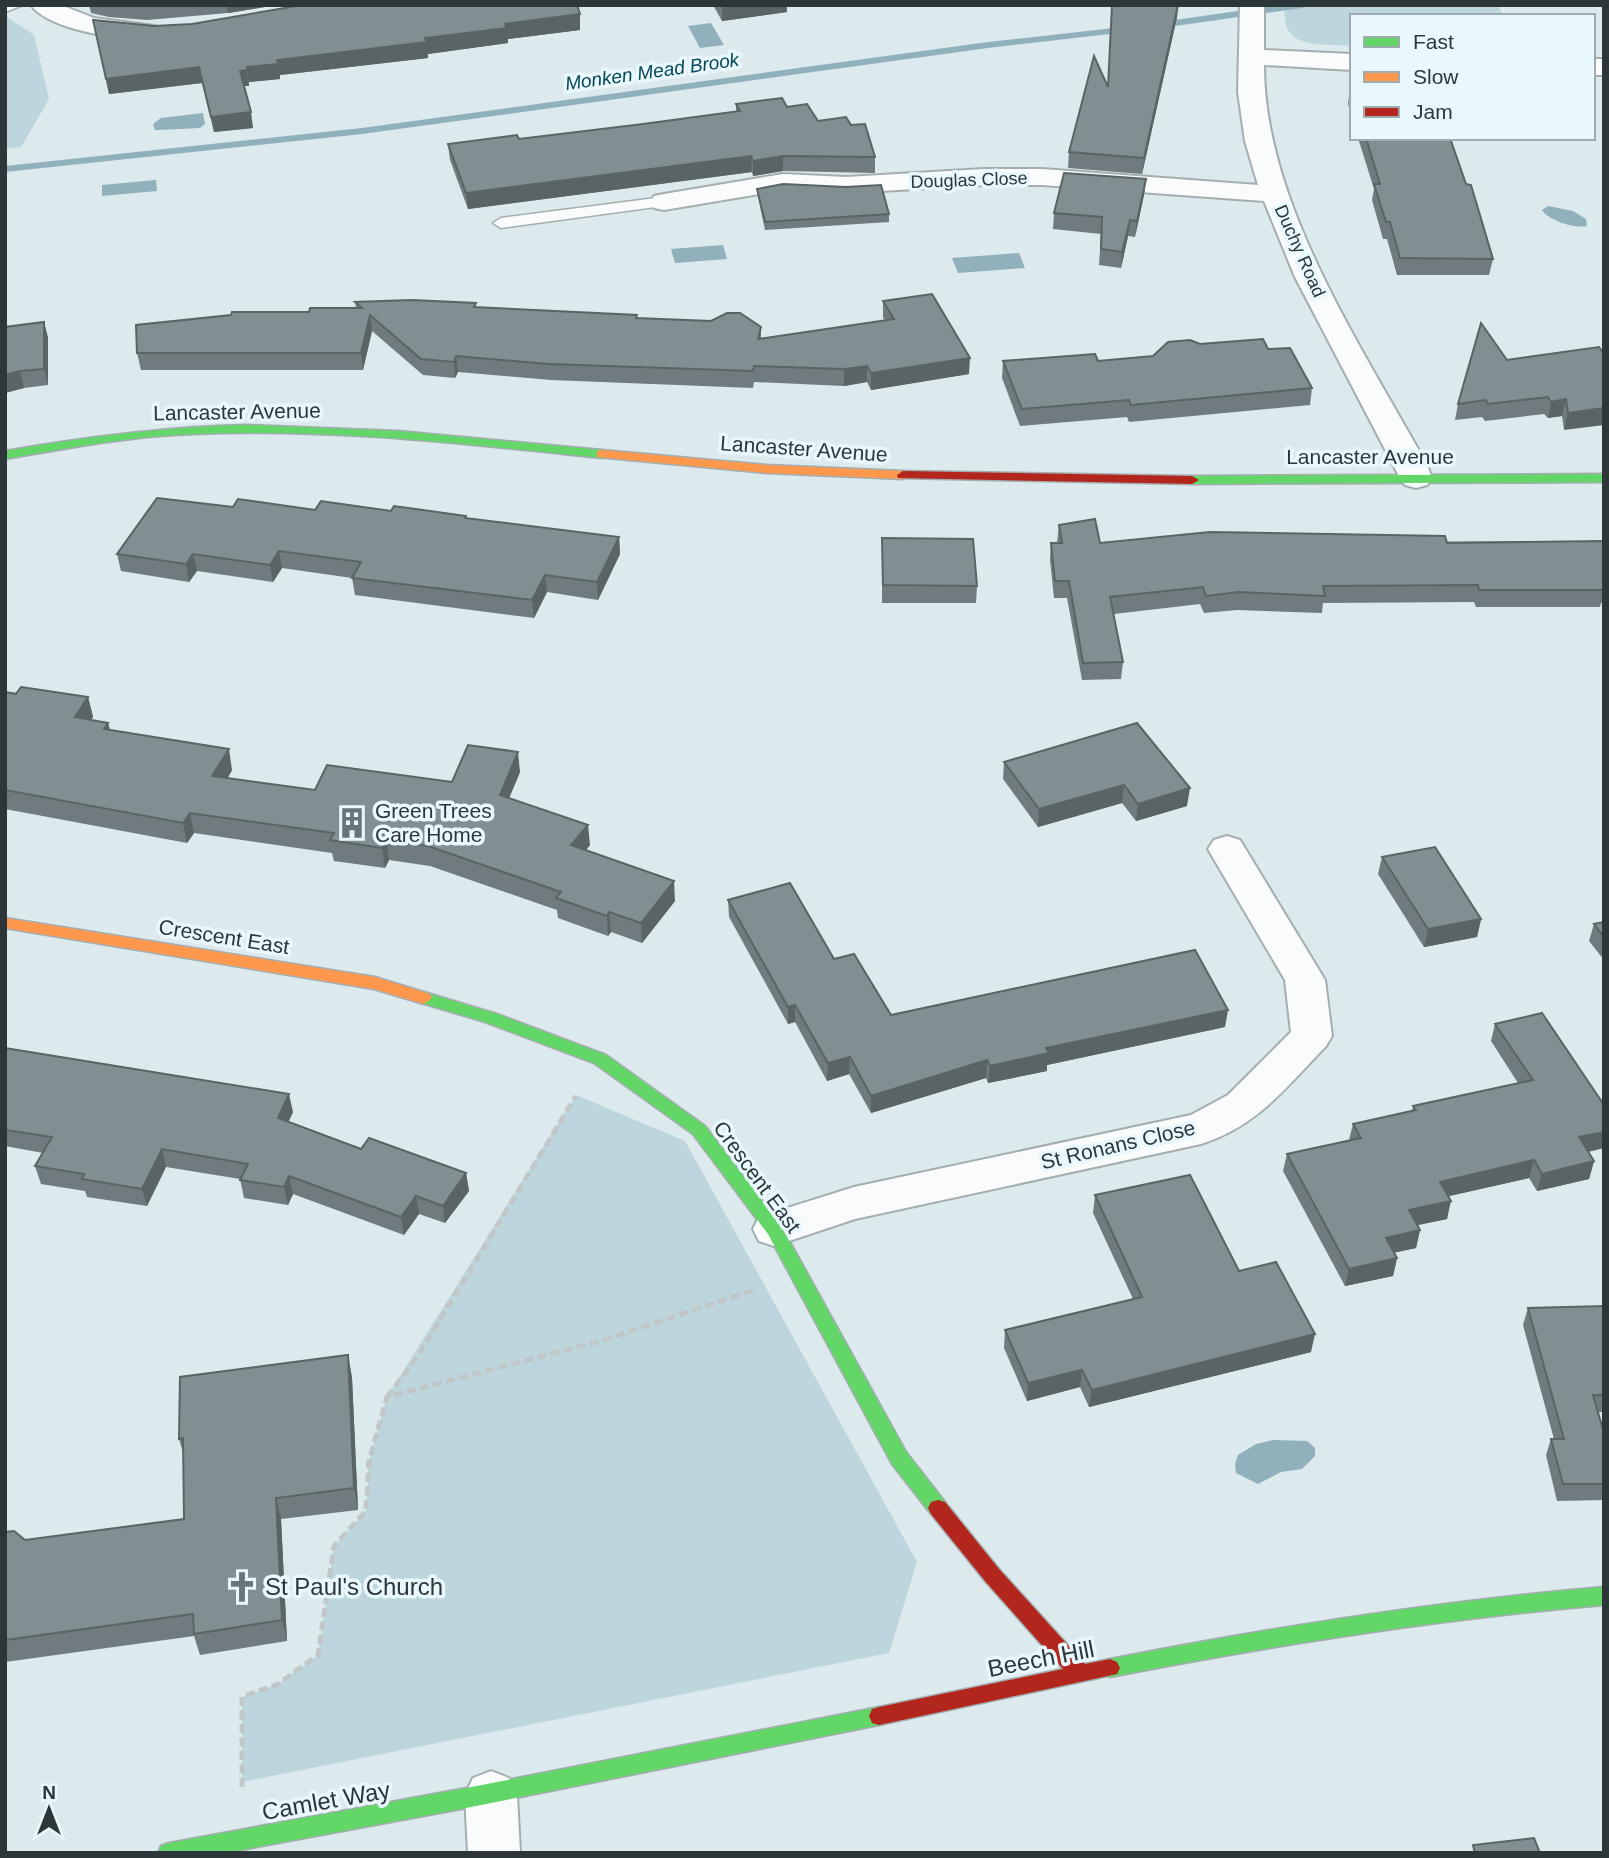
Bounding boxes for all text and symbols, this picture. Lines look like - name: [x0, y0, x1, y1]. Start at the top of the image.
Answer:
- legend: [1350, 14, 1595, 140]
- text: Fast: [1413, 30, 1454, 53]
- water label: Monken Mead Brook: [564, 49, 742, 94]
- text: Slow: [1413, 65, 1459, 88]
- text: Jam: [1413, 100, 1453, 123]
- street label: Douglas Close: [910, 168, 1028, 192]
- street label: Duchy Road: [1271, 202, 1329, 300]
- street label: Lancaster Avenue: [153, 399, 321, 424]
- street label: Lancaster Avenue: [720, 431, 889, 466]
- street label: Lancaster Avenue: [1286, 445, 1454, 468]
- place label: Green Trees Care Home: [375, 799, 492, 846]
- building icon: Green Trees Care Home: [335, 806, 369, 840]
- street label: Crescent East: [157, 915, 291, 958]
- street label: St Ronans Close: [1039, 1116, 1197, 1173]
- street label: Crescent East: [709, 1117, 806, 1237]
- church icon: St Paul's Church: [225, 1570, 259, 1604]
- place label: St Paul's Church: [265, 1573, 443, 1600]
- street label: Beech Hill: [985, 1635, 1097, 1682]
- north arrow: [14, 1774, 84, 1844]
- street label: Camlet Way: [260, 1776, 392, 1825]
- text: N: [42, 1782, 56, 1803]

